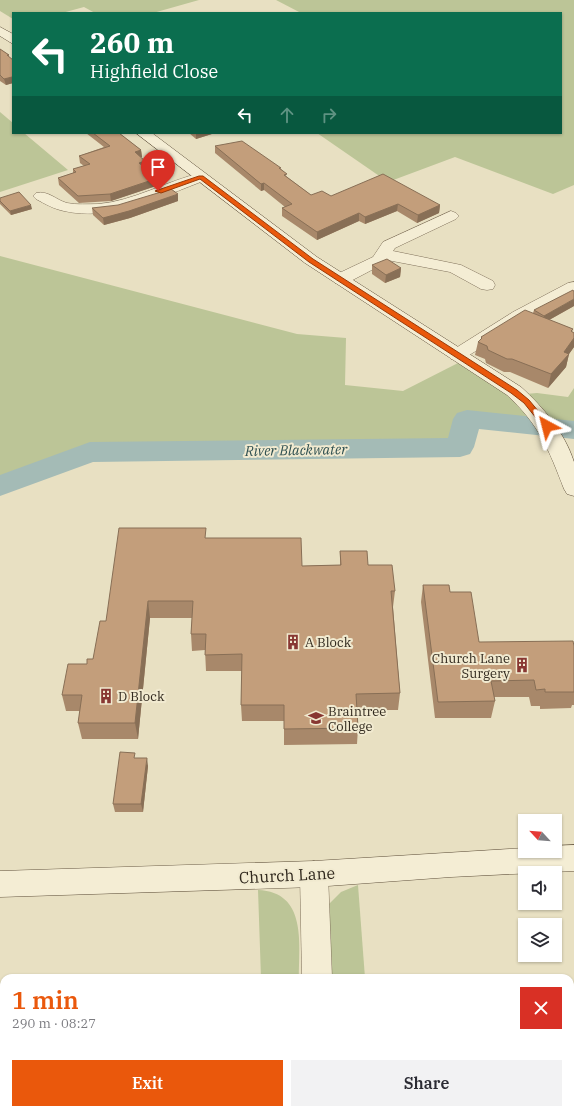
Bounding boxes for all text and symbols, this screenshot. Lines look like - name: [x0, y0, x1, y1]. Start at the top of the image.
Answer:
- text: 260 m: [90, 24, 174, 61]
- icon: left: [24, 28, 76, 80]
- text: Highfield Close: [90, 60, 218, 83]
- icon: left: [234, 104, 256, 126]
- icon: ahead: [276, 104, 298, 126]
- icon: right: [318, 104, 340, 126]
- pin: [141, 150, 175, 191]
- icon: arrive: [147, 156, 169, 178]
- position arrow: [526, 405, 568, 447]
- water label: River Blackwater: [244, 440, 348, 460]
- building icon: A Block: [284, 633, 302, 651]
- place label: A Block: [305, 634, 352, 651]
- place label: Church Lane Surgery: [432, 650, 510, 682]
- building icon: Church Lane Surgery: [513, 656, 531, 674]
- building icon: D Block: [97, 687, 115, 705]
- place label: D Block: [118, 688, 165, 705]
- place label: Braintree College: [328, 703, 386, 735]
- school or university icon: Braintree College: [307, 709, 325, 727]
- north arrow: [518, 814, 562, 858]
- map controls: [518, 814, 562, 962]
- street label: Church Lane: [238, 862, 336, 888]
- button: sound: [518, 866, 562, 910]
- button: layers: [518, 918, 562, 962]
- text: 1 min: [12, 984, 79, 1016]
- button: close: [520, 987, 562, 1029]
- text: 290 m · 08:27: [12, 1015, 96, 1032]
- button: Exit: [12, 1060, 283, 1106]
- button: Share: [291, 1060, 562, 1106]

